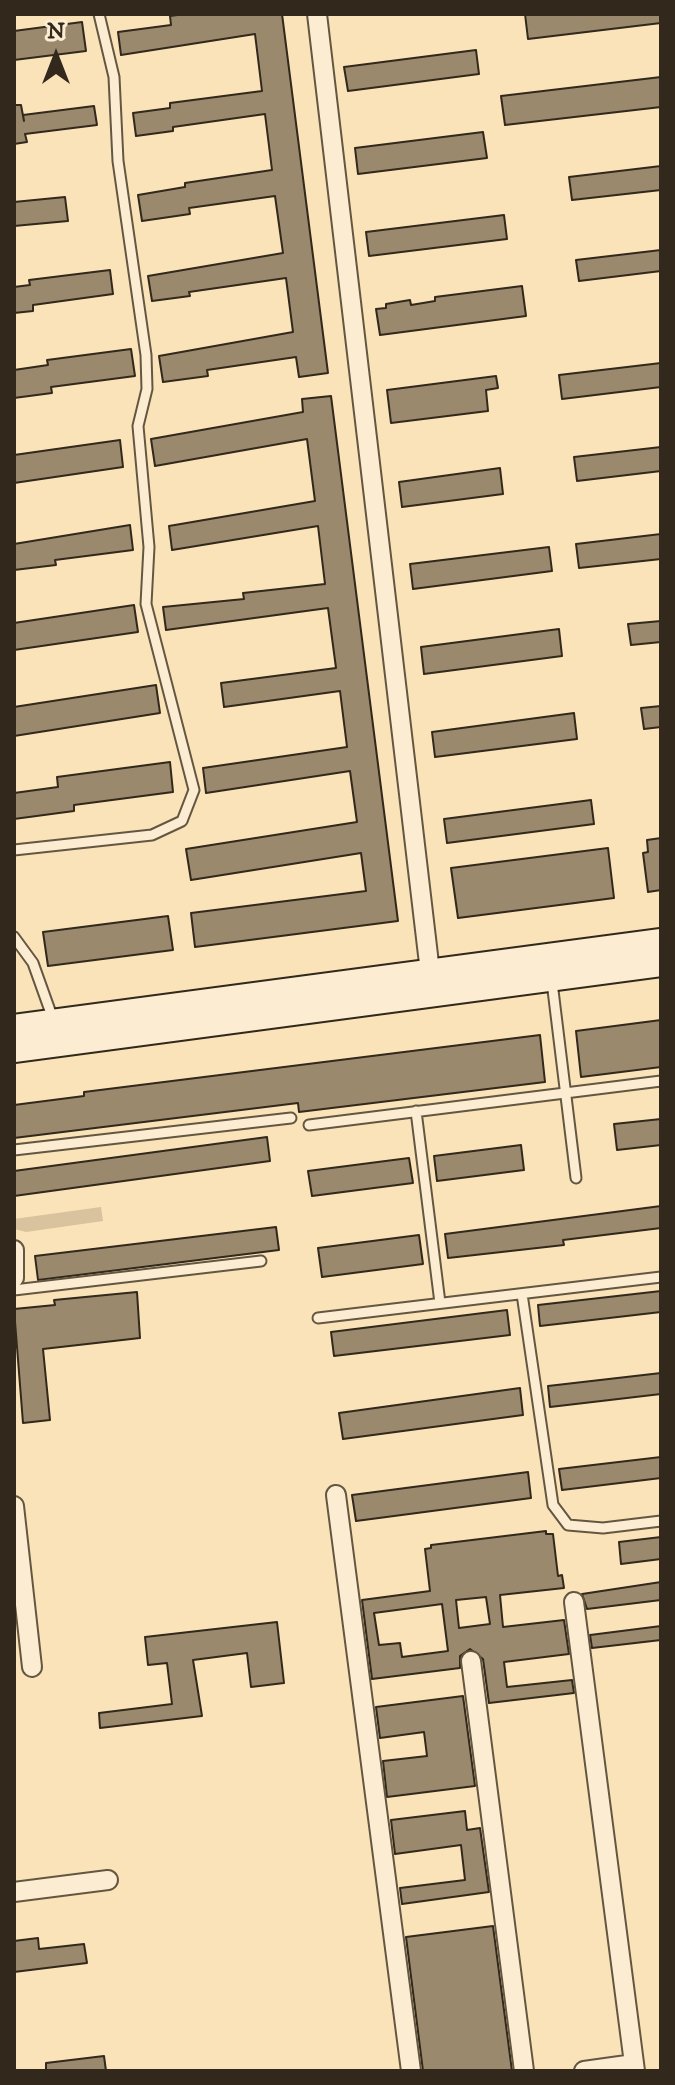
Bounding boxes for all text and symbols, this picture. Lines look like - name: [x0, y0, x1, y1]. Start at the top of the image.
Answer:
- north arrow: [16, 16, 96, 96]
- text: N: [47, 18, 65, 45]

